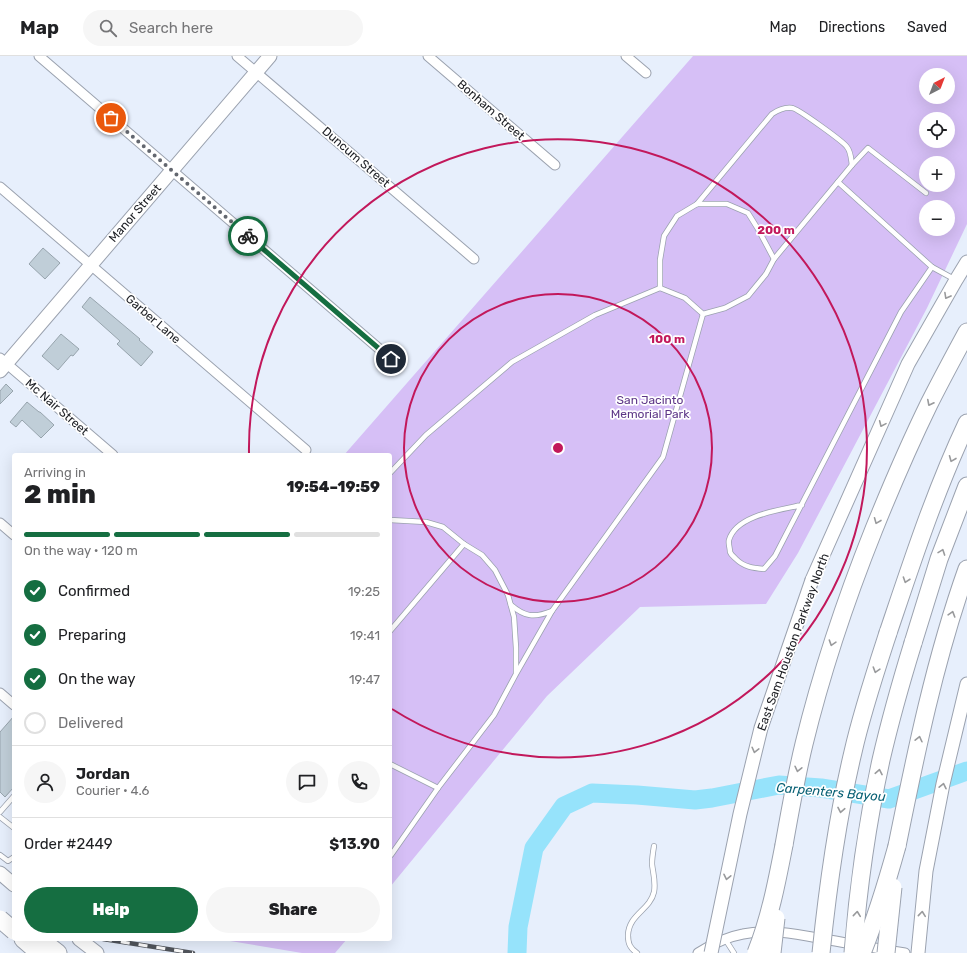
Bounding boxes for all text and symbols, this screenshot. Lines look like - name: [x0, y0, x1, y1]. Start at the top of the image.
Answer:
- search box: [83, 10, 363, 46]
- text: Map: [20, 16, 59, 39]
- icon: search: [97, 17, 119, 39]
- text: Search here: [129, 19, 213, 37]
- text: Map: [770, 19, 797, 36]
- text: Directions: [819, 19, 885, 36]
- text: Saved: [907, 19, 947, 36]
- north arrow: [919, 68, 955, 104]
- map controls: [919, 68, 955, 236]
- street label: Bonham Street: [455, 77, 528, 143]
- pin: [94, 101, 128, 135]
- icon: bag: [100, 107, 122, 129]
- button: locate: [919, 112, 955, 148]
- street label: Duncum Street: [319, 124, 393, 190]
- button: +: [919, 156, 955, 192]
- street label: Manor Street: [106, 181, 164, 245]
- button: −: [919, 200, 955, 236]
- courier: [228, 216, 268, 256]
- text: 200 m: [757, 223, 795, 237]
- icon: bike: [237, 225, 259, 247]
- street label: Garber Lane: [123, 291, 183, 347]
- one-way arrow: [944, 292, 951, 299]
- text: 100 m: [649, 332, 685, 346]
- pin: [374, 342, 408, 376]
- icon: home: [380, 348, 402, 370]
- street label: Mc Nair Street: [23, 376, 92, 438]
- park label: San Jacinto Memorial Park: [611, 393, 690, 421]
- one-way arrow: [927, 398, 935, 406]
- one-way arrow: [878, 420, 886, 427]
- centre of rings: [551, 441, 565, 455]
- one-way arrow: [948, 455, 956, 462]
- text: Arriving in: [24, 465, 86, 480]
- text: 19:54–19:59: [286, 478, 380, 496]
- text: 2 min: [24, 479, 96, 510]
- one-way arrow: [874, 518, 882, 525]
- text: On the way · 120 m: [24, 543, 138, 558]
- one-way arrow: [937, 549, 946, 556]
- street label: East Sam Houston Parkway North: [754, 551, 832, 733]
- one-way arrow: [902, 577, 911, 584]
- icon: check: [24, 580, 46, 602]
- text: Confirmed: [58, 582, 130, 600]
- text: 19:25: [348, 584, 380, 599]
- one-way arrow: [947, 610, 956, 617]
- icon: check: [24, 624, 46, 646]
- text: Preparing: [58, 626, 126, 644]
- text: 19:41: [350, 628, 380, 643]
- one-way arrow: [828, 640, 837, 647]
- one-way arrow: [872, 667, 881, 674]
- icon: check: [24, 668, 46, 690]
- text: On the way: [58, 670, 136, 688]
- text: 19:47: [349, 672, 380, 687]
- text: Delivered: [58, 714, 123, 732]
- one-way arrow: [914, 736, 922, 742]
- one-way arrow: [752, 747, 760, 753]
- button: person: [24, 761, 66, 803]
- button: chat: [286, 761, 328, 803]
- button: phone: [338, 761, 380, 803]
- text: Jordan: [76, 765, 130, 783]
- one-way arrow: [795, 766, 803, 772]
- one-way arrow: [875, 769, 883, 775]
- water label: Carpenters Bayou: [776, 780, 886, 804]
- text: Courier · 4.6: [76, 783, 149, 798]
- one-way arrow: [938, 783, 946, 789]
- one-way arrow: [837, 807, 845, 813]
- text: Order #2449: [24, 835, 113, 853]
- text: $13.90: [329, 835, 380, 853]
- one-way arrow: [723, 874, 731, 880]
- button: Help: [24, 887, 198, 933]
- button: Share: [206, 887, 380, 933]
- one-way arrow: [852, 911, 861, 917]
- one-way arrow: [917, 911, 926, 917]

